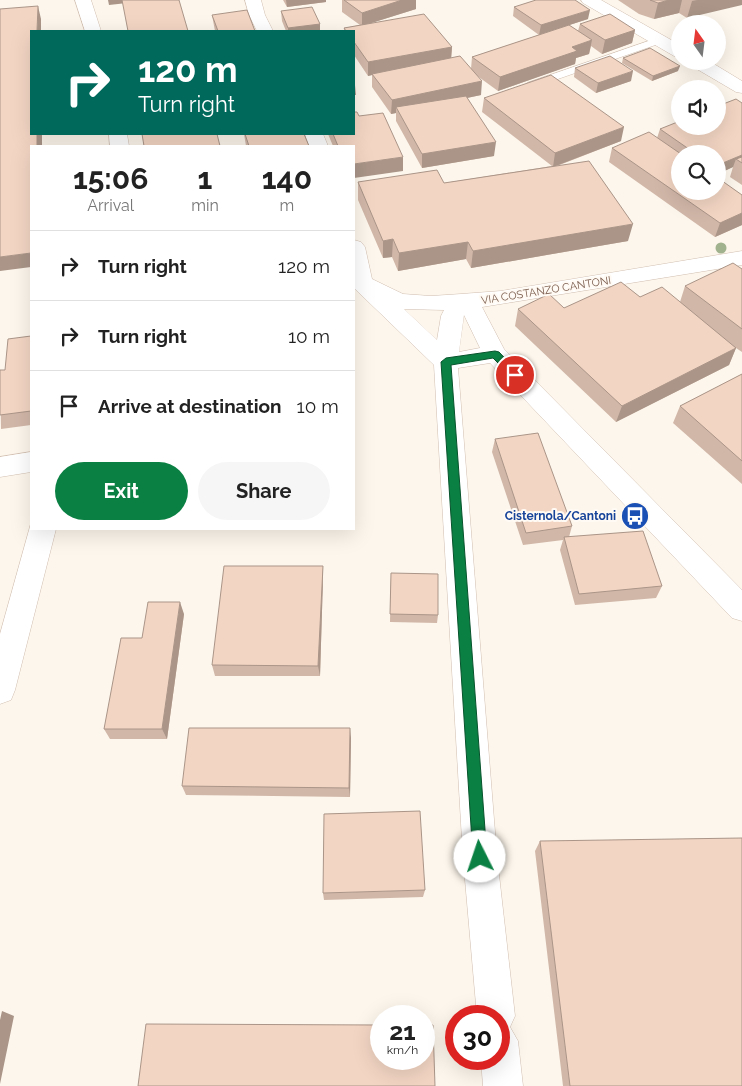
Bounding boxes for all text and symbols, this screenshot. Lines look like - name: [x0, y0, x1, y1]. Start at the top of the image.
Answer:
- north arrow: [671, 15, 726, 70]
- map controls: [671, 15, 726, 200]
- text: 120 m: [138, 49, 238, 90]
- icon: right: [55, 50, 120, 115]
- button: sound: [671, 80, 726, 135]
- text: Turn right: [138, 91, 235, 117]
- button: search: [671, 145, 726, 200]
- text: 15:06: [73, 161, 148, 196]
- text: 1: [198, 161, 212, 196]
- text: 140: [262, 161, 312, 196]
- text: Arrival: [87, 196, 134, 215]
- text: min: [191, 196, 219, 215]
- text: m: [280, 196, 294, 215]
- icon: right: [55, 252, 83, 280]
- text: Turn right: [98, 255, 187, 277]
- text: 120 m: [278, 255, 330, 277]
- street label: VIA COSTANZO CANTONI: [480, 274, 612, 307]
- icon: right: [55, 322, 83, 350]
- text: Turn right: [98, 325, 187, 347]
- text: 10 m: [288, 325, 330, 347]
- pin: [494, 354, 536, 396]
- icon: arrive: [501, 361, 529, 389]
- icon: arrive: [55, 392, 83, 420]
- text: Arrive at destination: [98, 395, 282, 417]
- text: 10 m: [297, 395, 339, 417]
- button: Exit: [55, 462, 188, 520]
- button: Share: [198, 462, 330, 520]
- bus stop icon: Cisternola/Cantoni: [620, 501, 650, 531]
- place label: Cisternola/Cantoni: [505, 509, 616, 523]
- position arrow: [453, 830, 505, 882]
- speed limit sign: 30: [445, 1005, 510, 1070]
- text: 21: [389, 1016, 416, 1046]
- text: km/h: [387, 1043, 418, 1057]

